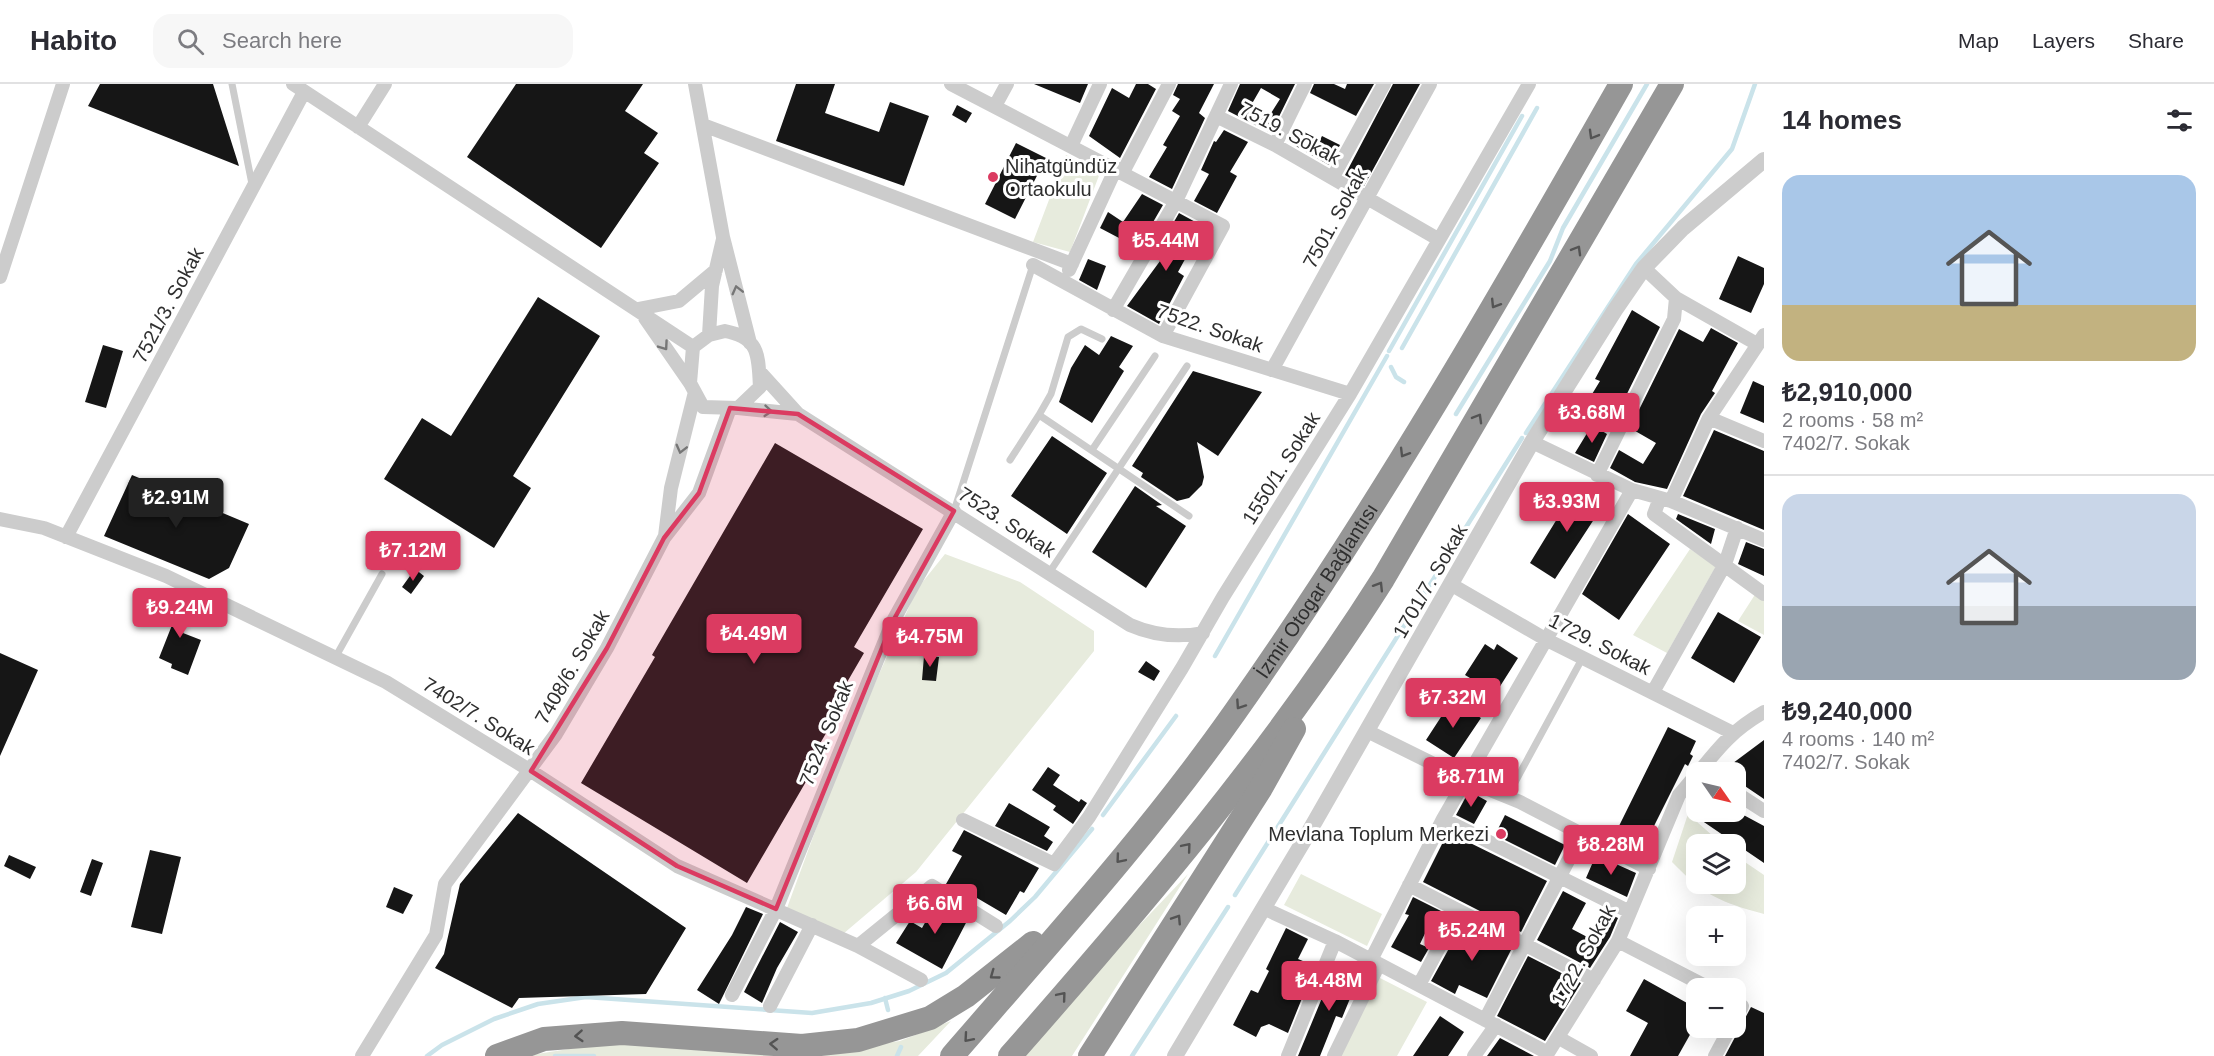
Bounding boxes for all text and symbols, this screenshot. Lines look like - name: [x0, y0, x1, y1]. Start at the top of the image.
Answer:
- search box: [153, 14, 573, 68]
- text: Habito: [30, 25, 117, 56]
- icon: search: [174, 25, 207, 58]
- text: Search here: [222, 28, 342, 53]
- text: Map: [1958, 29, 1999, 52]
- text: Layers: [2032, 29, 2095, 52]
- text: Share: [2128, 29, 2184, 52]
- street label: 7519. Sokak: [1236, 97, 1345, 169]
- icon: filters: [2163, 104, 2196, 137]
- text: 14 homes: [1782, 105, 1902, 135]
- one-way arrow: [1588, 129, 1600, 139]
- place label: Nihatgündüz Ortaokulu: [1005, 155, 1117, 200]
- street label: 7501. Sokak: [1298, 163, 1372, 272]
- marker: Nihatgündüz Ortaokulu: [986, 170, 1000, 184]
- icon: home: [1935, 214, 2043, 322]
- pin: ₺5.44M: [1117, 221, 1215, 272]
- text: ₺5.44M: [1132, 229, 1200, 251]
- street label: 7521/3. Sokak: [128, 243, 208, 367]
- one-way arrow: [1569, 246, 1581, 256]
- one-way arrow: [731, 285, 744, 295]
- one-way arrow: [1491, 298, 1503, 308]
- street label: 7522. Sokak: [1154, 299, 1267, 357]
- one-way arrow: [657, 339, 668, 350]
- text: ₺2,910,000: [1782, 377, 1913, 407]
- pin: ₺3.68M: [1543, 393, 1641, 444]
- text: ₺3.68M: [1558, 401, 1626, 423]
- one-way arrow: [764, 404, 773, 417]
- street label: 1550/1. Sokak: [1238, 407, 1325, 528]
- text: 2 rooms · 58 m²: [1782, 409, 1923, 431]
- one-way arrow: [1470, 414, 1482, 424]
- text: 7402/7. Sokak: [1782, 432, 1910, 454]
- one-way arrow: [675, 444, 688, 454]
- one-way arrow: [1400, 447, 1411, 458]
- pin: ₺2.91M: [127, 478, 225, 529]
- street label: 7523. Sokak: [954, 482, 1060, 562]
- pin: ₺3.93M: [1518, 482, 1616, 533]
- text: ₺2.91M: [142, 486, 210, 508]
- text: ₺3.93M: [1533, 490, 1601, 512]
- street label: İzmir Otogar Bağlantısı: [1251, 499, 1382, 682]
- street label: 1701/7. Sokak: [1389, 519, 1472, 642]
- pin: ₺7.12M: [364, 531, 462, 582]
- icon: home: [1935, 533, 2043, 641]
- text: ₺7.12M: [379, 539, 447, 561]
- one-way arrow: [1371, 582, 1383, 592]
- pin: ₺9.24M: [131, 588, 229, 639]
- text: ₺9.24M: [146, 596, 214, 618]
- street label: 7408/6. Sokak: [531, 605, 614, 728]
- street label: 1729. Sokak: [1545, 609, 1655, 679]
- pin: ₺4.49M: [705, 614, 803, 665]
- pin: ₺4.75M: [881, 617, 979, 668]
- text: ₺4.49M: [720, 622, 788, 644]
- text: ₺4.75M: [896, 625, 964, 647]
- street label: 7402/7. Sokak: [419, 673, 540, 760]
- street label: 7524. Sokak: [795, 676, 857, 789]
- pin: ₺7.32M: [1404, 678, 1502, 729]
- text: ₺7.32M: [1419, 686, 1487, 708]
- text: ₺9,240,000: [1782, 696, 1913, 726]
- one-way arrow: [1236, 698, 1247, 709]
- text: 4 rooms · 140 m²: [1782, 728, 1934, 750]
- text: 7402/7. Sokak: [1782, 751, 1910, 773]
- pin: ₺8.71M: [1422, 757, 1520, 808]
- north arrow: [1686, 762, 1746, 822]
- map controls: [1686, 762, 1746, 1038]
- text: ₺8.71M: [1437, 765, 1505, 787]
- place label: Mevlana Toplum Merkezi: [1268, 823, 1489, 845]
- pin: ₺8.28M: [1562, 825, 1660, 876]
- marker: Mevlana Toplum Merkezi: [1494, 827, 1508, 841]
- text: ₺8.28M: [1577, 833, 1645, 855]
- button: layers: [1686, 834, 1746, 894]
- one-way arrow: [1180, 843, 1191, 854]
- one-way arrow: [1116, 852, 1127, 863]
- pin: ₺6.6M: [893, 884, 977, 935]
- text: ₺6.6M: [907, 892, 963, 914]
- street label: 1722. Sokak: [1546, 900, 1620, 1009]
- button: +: [1686, 906, 1746, 966]
- pin: ₺5.24M: [1423, 911, 1521, 962]
- one-way arrow: [1170, 915, 1181, 926]
- text: ₺5.24M: [1438, 919, 1506, 941]
- pin: ₺4.48M: [1280, 961, 1378, 1012]
- one-way arrow: [990, 968, 1001, 979]
- text: ₺4.48M: [1295, 969, 1363, 991]
- button: −: [1686, 978, 1746, 1038]
- one-way arrow: [1054, 992, 1065, 1003]
- one-way arrow: [575, 1029, 584, 1042]
- one-way arrow: [964, 1031, 975, 1042]
- one-way arrow: [769, 1038, 778, 1051]

